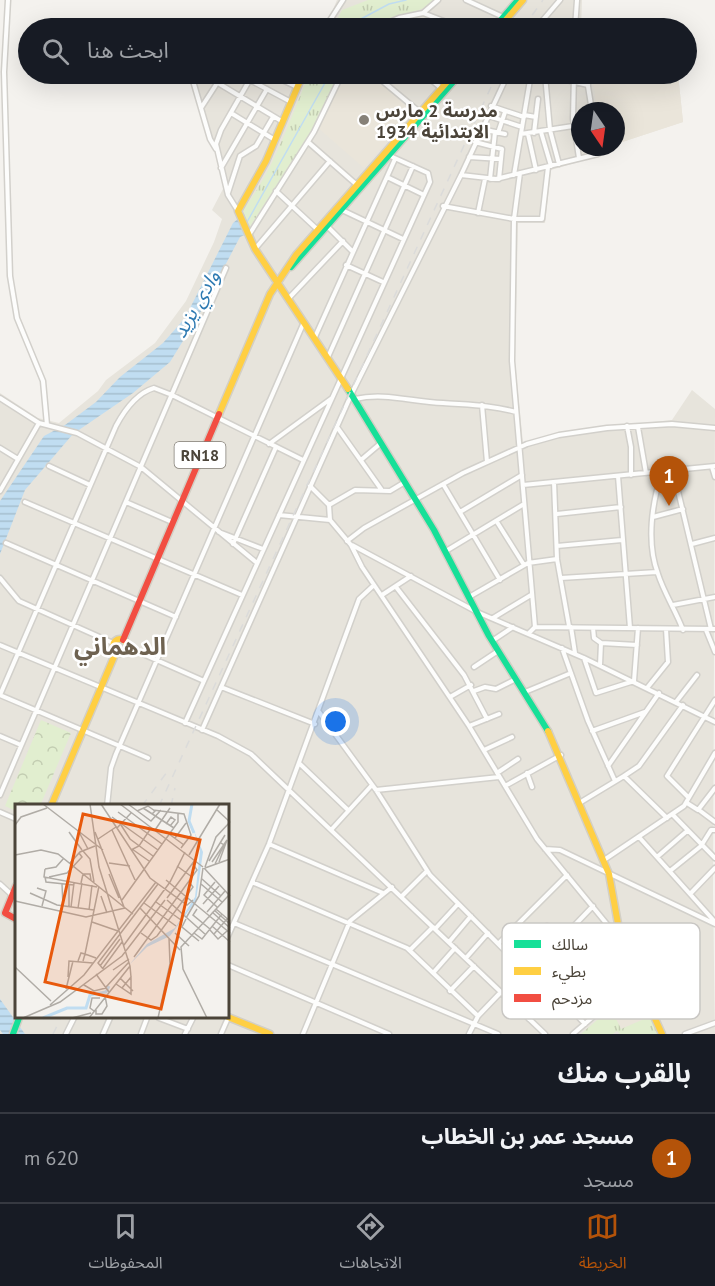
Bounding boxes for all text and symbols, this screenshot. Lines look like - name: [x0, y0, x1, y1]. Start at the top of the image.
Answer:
- search box: [18, 18, 697, 84]
- icon: search: [39, 35, 72, 68]
- text: ابحث هنا: [87, 36, 169, 64]
- place label: مدرسة 2 مارس 1934 الابتدائية: [376, 99, 498, 143]
- north arrow: [571, 102, 625, 156]
- marker: مدرسة 2 مارس 1934 الابتدائية: [357, 113, 371, 127]
- water label: وادي يزيد: [166, 266, 228, 344]
- road number: RN18: [174, 442, 226, 468]
- pin: 1: [650, 456, 688, 506]
- district label: الدهماني: [74, 631, 166, 666]
- your location: [321, 707, 350, 736]
- inset map: [15, 804, 230, 1019]
- legend: [502, 923, 700, 1019]
- text: سالك: [552, 934, 588, 954]
- text: بطيء: [552, 961, 586, 984]
- text: مزدحم: [552, 988, 592, 1011]
- text: بالقرب منك: [558, 1056, 691, 1089]
- text: مسجد عمر بن الخطاب: [421, 1122, 634, 1150]
- text: 620 m: [24, 1145, 78, 1171]
- text: 1: [666, 1145, 677, 1171]
- text: مسجد: [583, 1167, 634, 1193]
- tab: المحفوظات: [88, 1210, 163, 1280]
- tab: الاتجاهات: [339, 1210, 402, 1280]
- tab: الخريطة: [579, 1210, 627, 1280]

